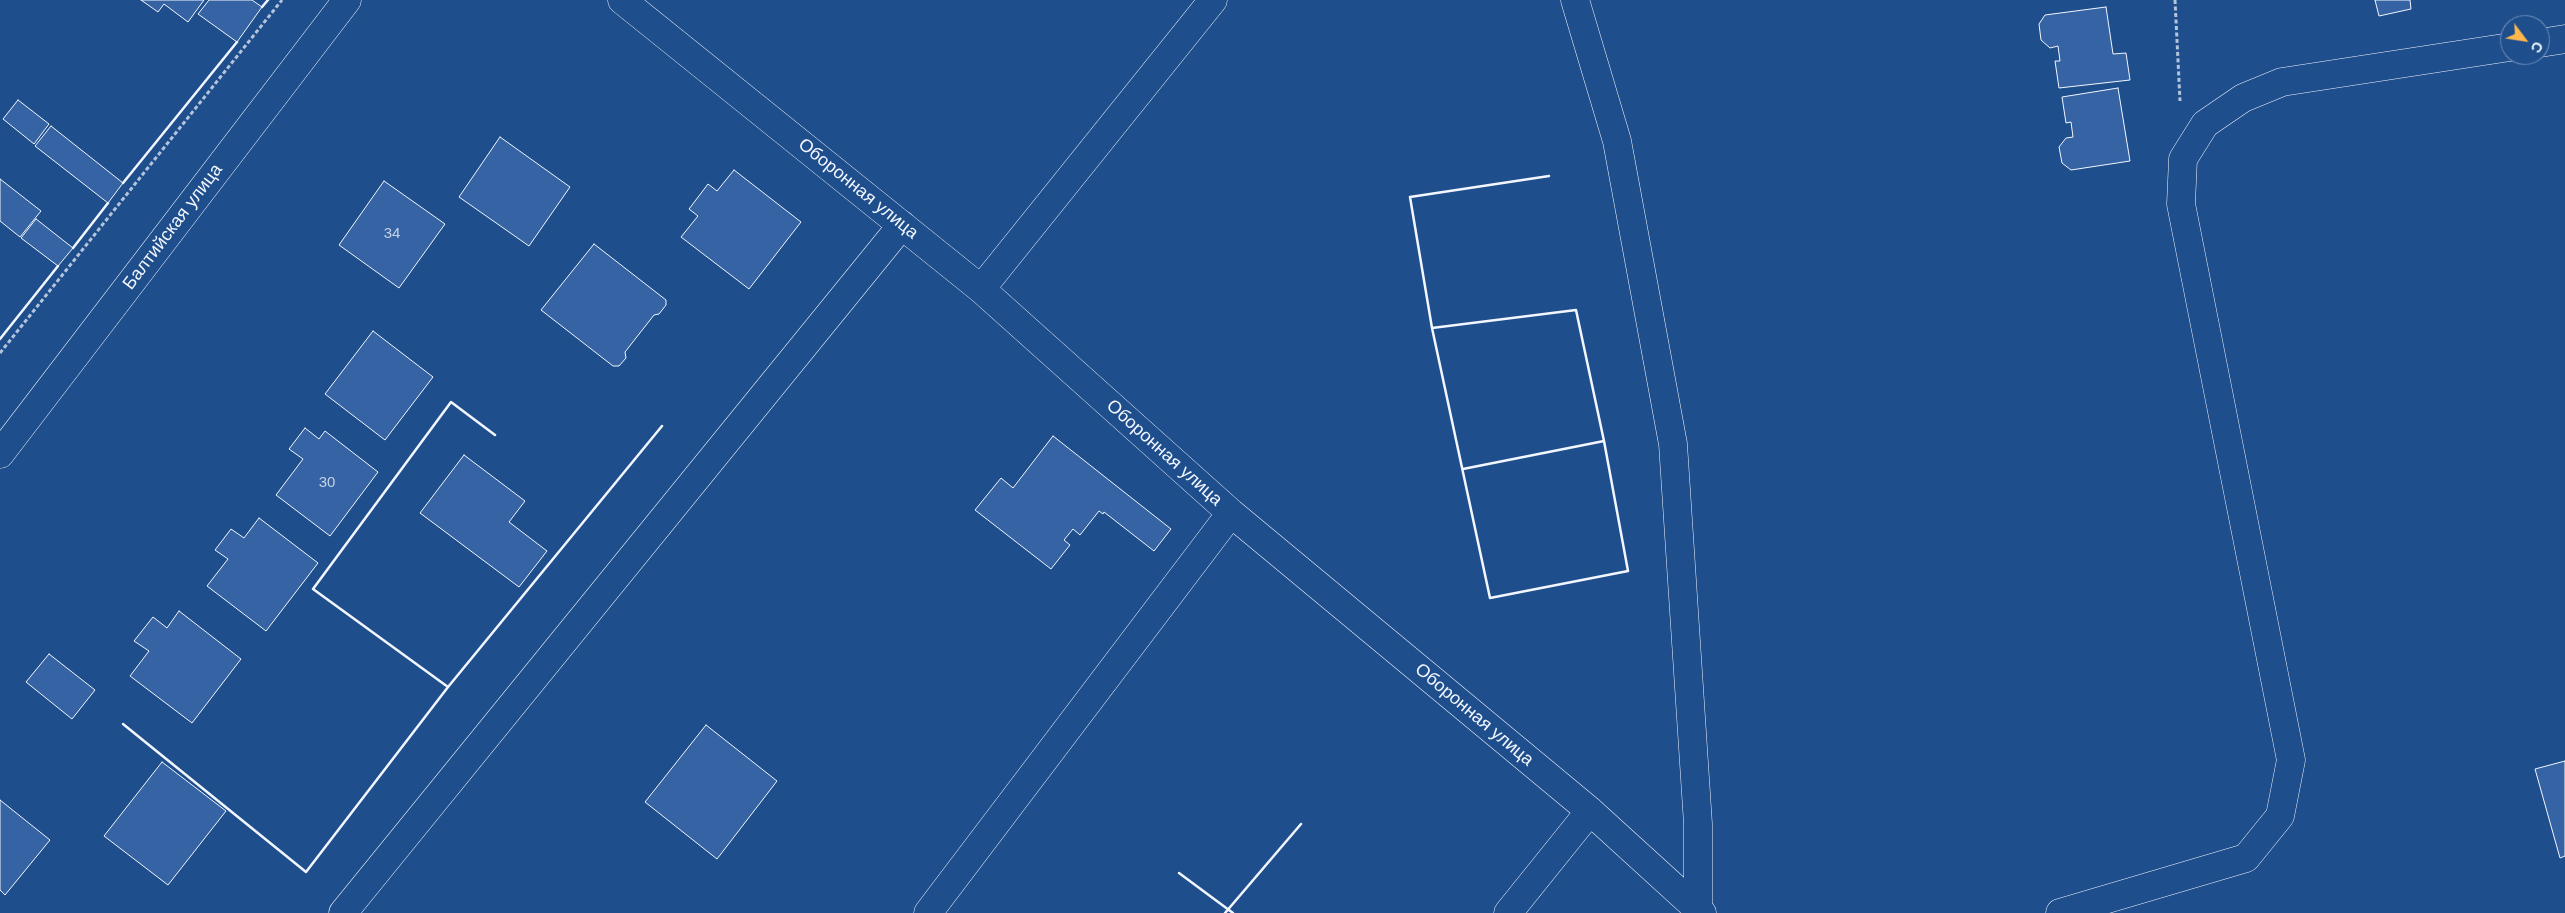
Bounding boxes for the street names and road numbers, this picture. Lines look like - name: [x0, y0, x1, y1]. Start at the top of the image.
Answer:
- street label: Оборонная улица: [794, 134, 922, 244]
- street label: Балтийская улица: [119, 160, 227, 294]
- street label: Оборонная улица: [1102, 395, 1226, 511]
- street label: Оборонная улица: [1410, 659, 1538, 771]

